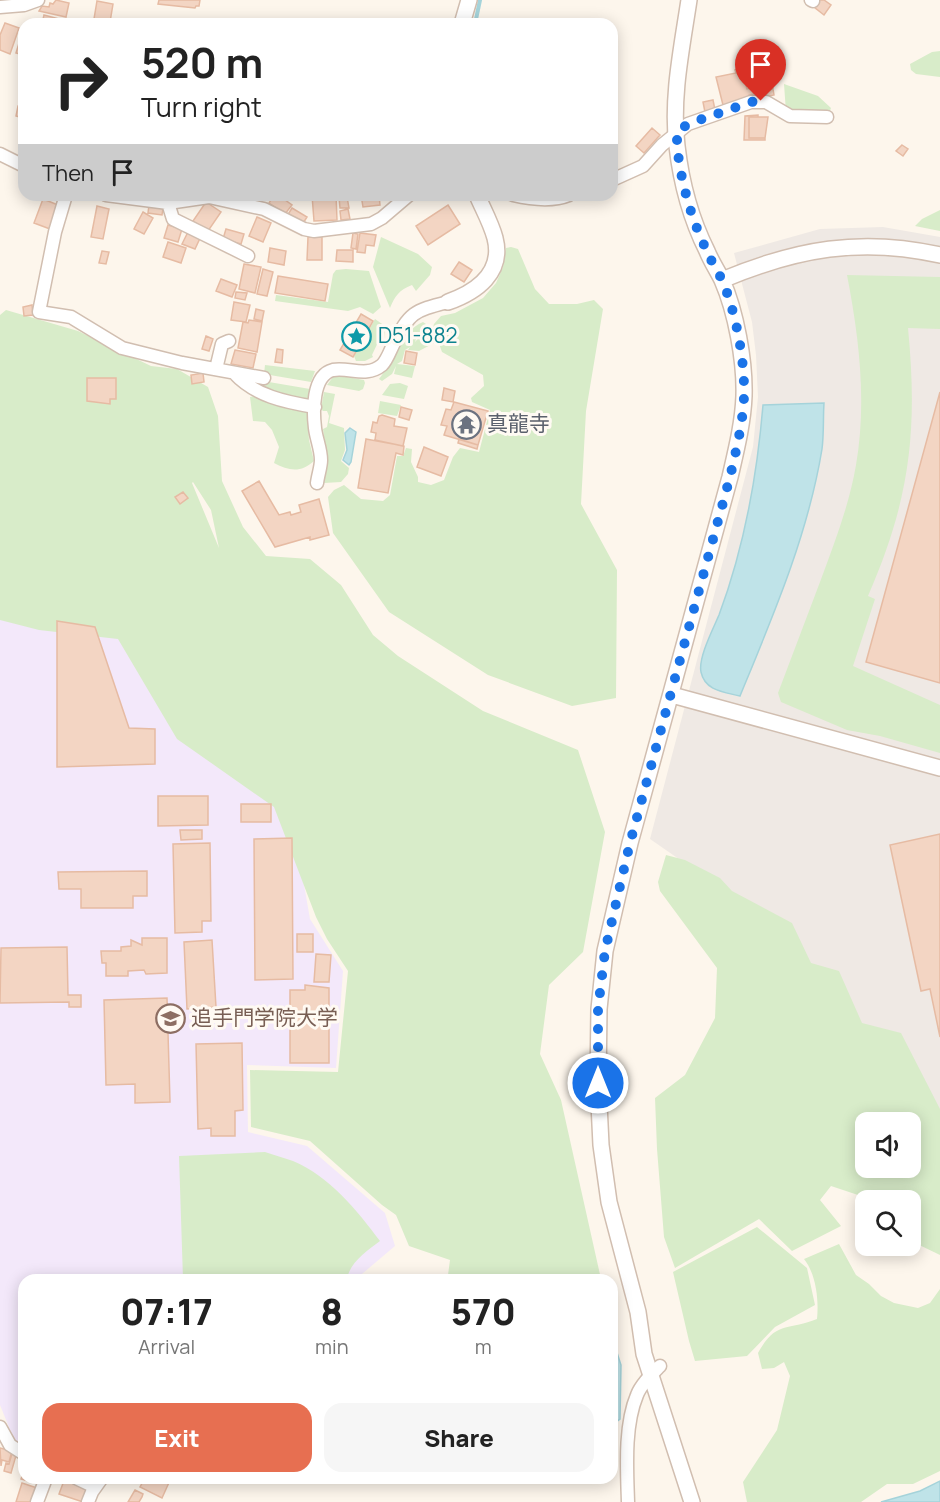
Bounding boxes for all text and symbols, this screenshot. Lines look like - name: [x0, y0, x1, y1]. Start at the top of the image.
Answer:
- text: 520 m: [141, 33, 263, 91]
- pin: [735, 39, 786, 101]
- icon: right: [42, 42, 120, 120]
- icon: arrive: [744, 48, 777, 81]
- text: Turn right: [141, 88, 262, 125]
- icon: arrive: [106, 156, 139, 189]
- text: Then: [42, 158, 94, 188]
- place icon: D51-882: [341, 320, 373, 352]
- place label: D51-882: [378, 321, 458, 349]
- temple icon: 真龍寺: [450, 408, 482, 440]
- place label: 真龍寺: [487, 409, 550, 437]
- school or university icon: 追手門学院大学: [154, 1002, 186, 1034]
- place label: 追手門学院大学: [191, 1003, 338, 1031]
- position arrow: [566, 1051, 630, 1115]
- map controls: [855, 1112, 921, 1256]
- button: sound: [855, 1112, 921, 1178]
- button: search: [855, 1190, 921, 1256]
- text: 07:17: [120, 1287, 213, 1336]
- text: 8: [321, 1287, 343, 1336]
- text: 570: [451, 1287, 516, 1336]
- text: Arrival: [138, 1333, 195, 1360]
- text: min: [315, 1333, 349, 1360]
- text: m: [475, 1333, 492, 1360]
- button: Exit: [42, 1403, 312, 1472]
- button: Share: [324, 1403, 594, 1472]

